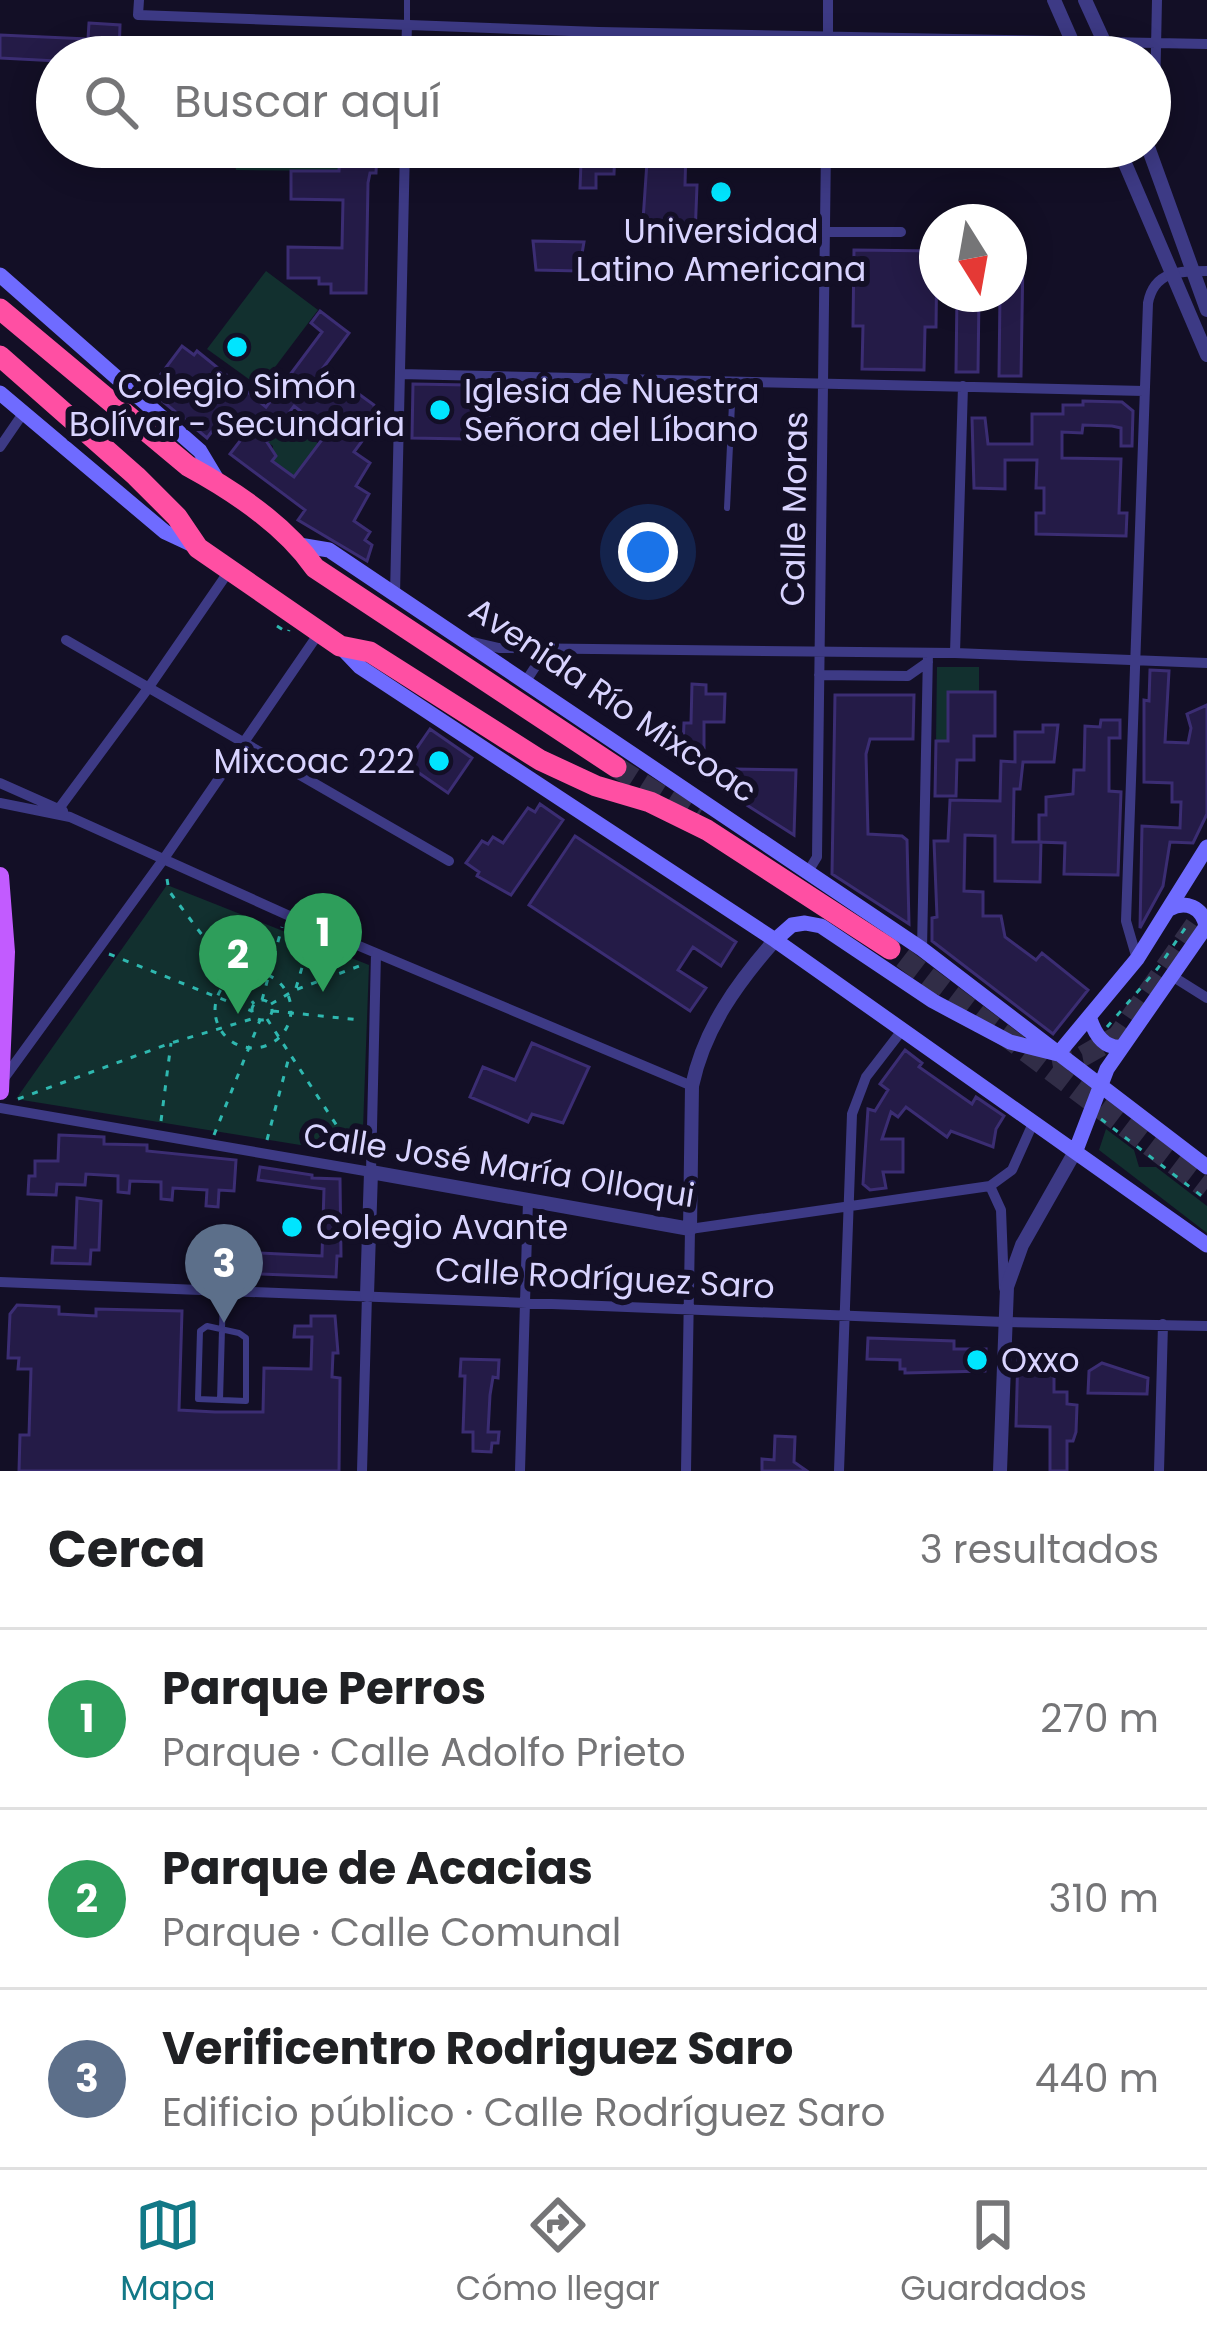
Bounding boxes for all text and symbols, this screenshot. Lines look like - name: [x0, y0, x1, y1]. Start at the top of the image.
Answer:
- search box: [36, 36, 1171, 168]
- icon: search: [78, 69, 144, 135]
- text: Buscar aquí: [174, 70, 441, 133]
- marker: Universidad Latino Americana: [708, 179, 734, 205]
- north arrow: [919, 204, 1027, 312]
- place label: Universidad Latino Americana: [576, 208, 866, 293]
- marker: Colegio Simón Bolívar - Secundaria: [224, 334, 250, 360]
- place label: Colegio Simón Bolívar - Secundaria: [69, 363, 405, 448]
- place label: Iglesia de Nuestra Señora del Líbano: [464, 368, 760, 453]
- marker: Iglesia de Nuestra Señora del Líbano: [427, 397, 453, 423]
- street label: Calle Moras: [769, 411, 819, 607]
- your location: [618, 522, 678, 582]
- street label: Avenida Río Mixcoac: [460, 586, 766, 814]
- place label: Mixcoac 222: [213, 738, 415, 785]
- marker: Mixcoac 222: [426, 748, 452, 774]
- pin: 1: [284, 893, 362, 992]
- pin: 2: [199, 915, 277, 1014]
- street label: Calle José María Olloqui: [300, 1111, 698, 1219]
- place label: Colegio Avante: [316, 1204, 568, 1251]
- marker: Colegio Avante: [279, 1214, 305, 1240]
- pin: 3: [185, 1224, 263, 1323]
- street label: Calle Rodríguez Saro: [434, 1246, 776, 1310]
- place label: Oxxo: [1001, 1337, 1080, 1384]
- marker: Oxxo: [964, 1347, 990, 1373]
- text: Cerca: [48, 1513, 206, 1585]
- text: 3 resultados: [920, 1522, 1159, 1577]
- text: Parque Perros: [162, 1657, 486, 1720]
- text: 1: [80, 1691, 94, 1746]
- text: 270 m: [1040, 1691, 1159, 1746]
- text: Parque · Calle Adolfo Prieto: [162, 1725, 686, 1780]
- text: Parque de Acacias: [162, 1837, 593, 1900]
- text: 2: [76, 1871, 98, 1926]
- text: 310 m: [1048, 1871, 1159, 1926]
- text: Parque · Calle Comunal: [162, 1905, 621, 1960]
- text: Verificentro Rodriguez Saro: [162, 2017, 793, 2080]
- text: 3: [75, 2051, 99, 2106]
- text: 440 m: [1035, 2051, 1159, 2106]
- text: Edificio público · Calle Rodríguez Saro: [162, 2085, 886, 2140]
- tab: Mapa: [120, 2192, 215, 2314]
- tab: Cómo llegar: [456, 2192, 660, 2314]
- tab: Guardados: [900, 2192, 1087, 2314]

